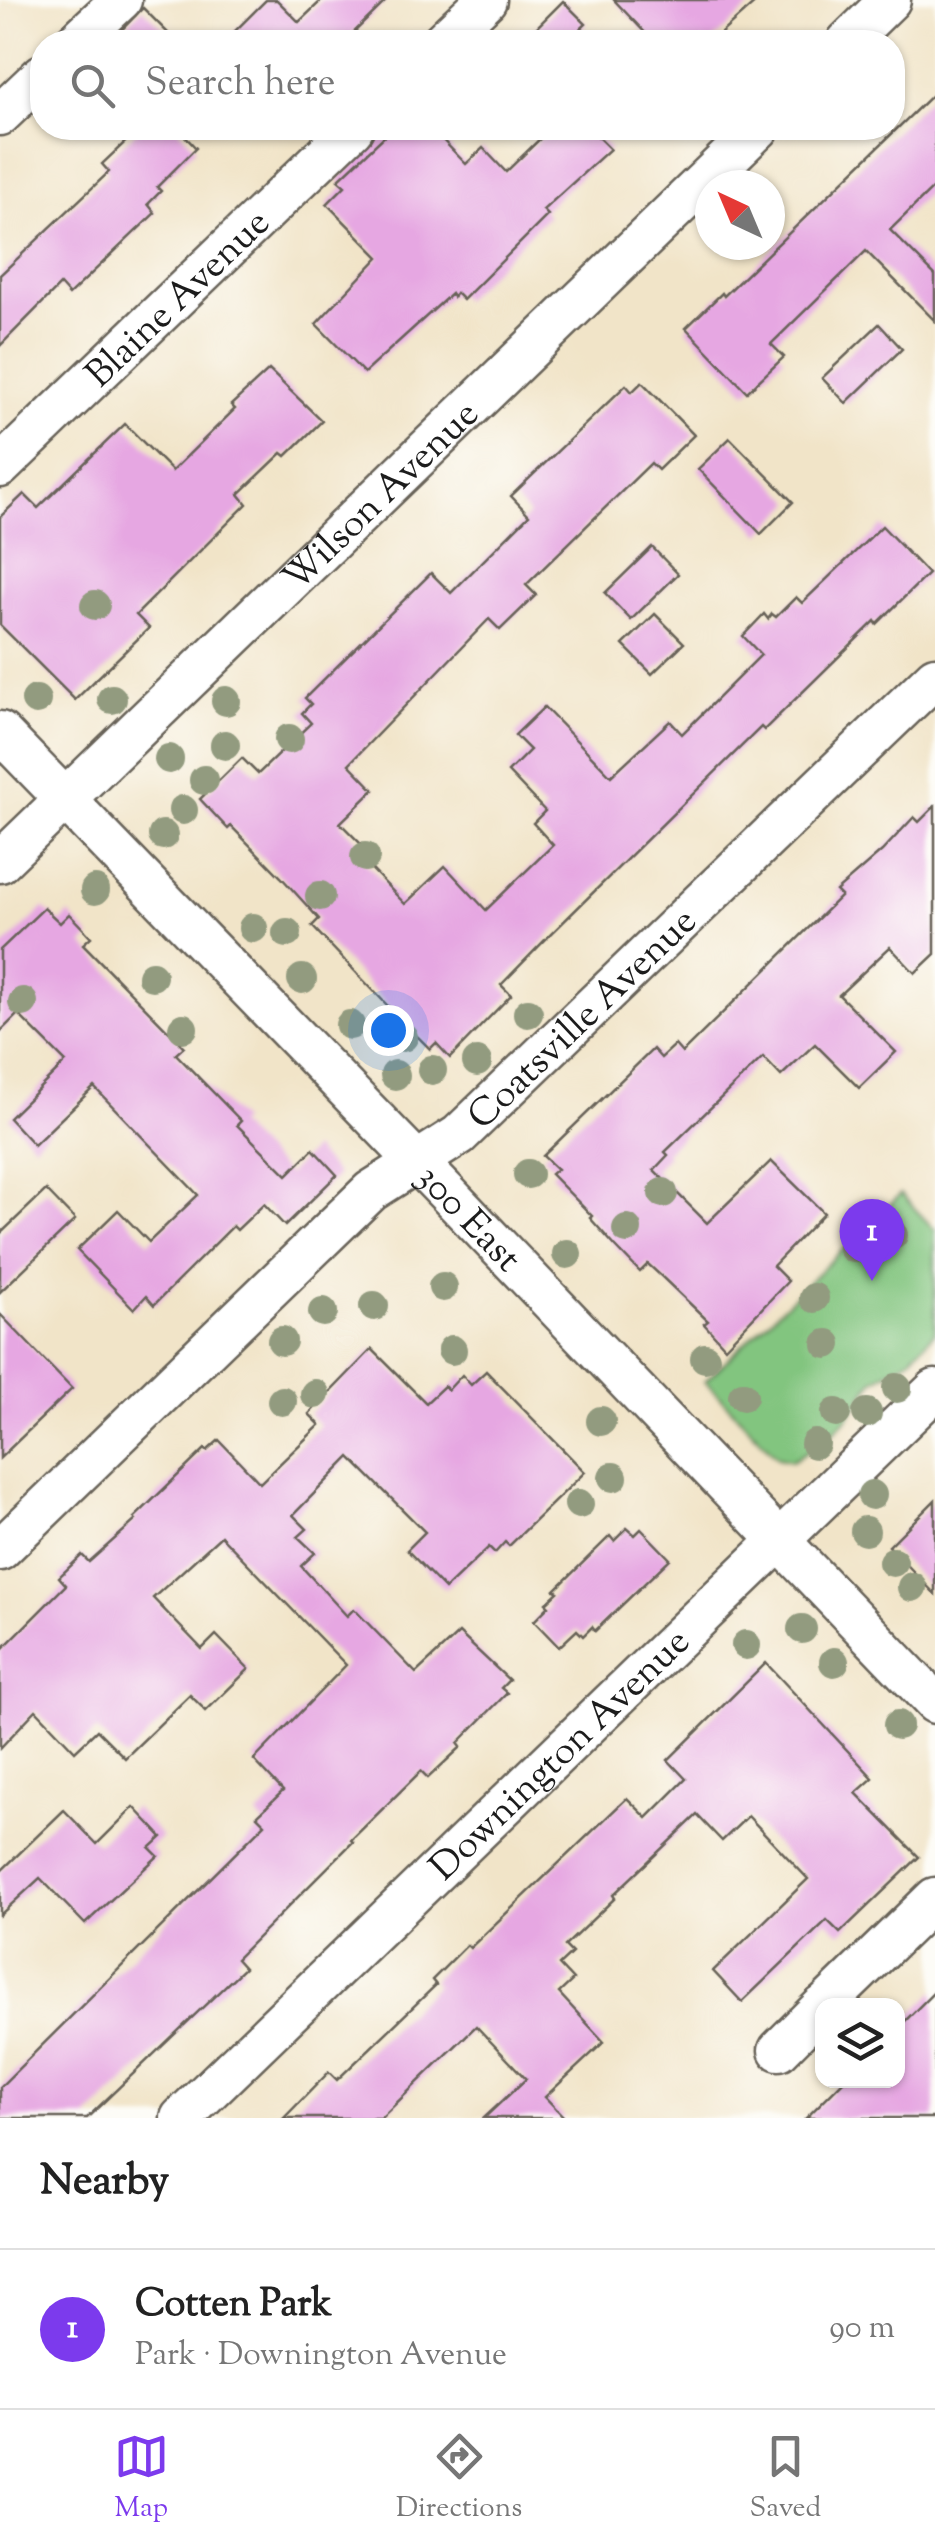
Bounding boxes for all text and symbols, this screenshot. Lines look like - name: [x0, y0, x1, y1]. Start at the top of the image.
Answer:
- search box: [30, 30, 905, 140]
- icon: search: [65, 58, 120, 113]
- text: Search here: [145, 58, 336, 112]
- north arrow: [695, 170, 785, 260]
- street label: Blaine Avenue: [75, 198, 284, 402]
- street label: Wilson Avenue: [272, 390, 493, 606]
- street label: Coatsville Avenue: [457, 897, 711, 1144]
- your location: [363, 1005, 414, 1056]
- street label: 300 East: [402, 1153, 532, 1286]
- pin: 1: [840, 1198, 904, 1281]
- street label: Downington Avenue: [419, 1617, 704, 1895]
- map controls: [815, 1998, 905, 2088]
- button: layers: [815, 1998, 905, 2088]
- text: Nearby: [40, 2153, 169, 2213]
- text: Cotten Park: [135, 2279, 332, 2333]
- text: 1: [67, 2306, 78, 2352]
- text: 90 m: [829, 2306, 895, 2352]
- text: Park · Downington Avenue: [135, 2333, 507, 2379]
- tab: Map: [114, 2429, 169, 2529]
- tab: Directions: [396, 2429, 522, 2529]
- tab: Saved: [749, 2429, 821, 2529]

